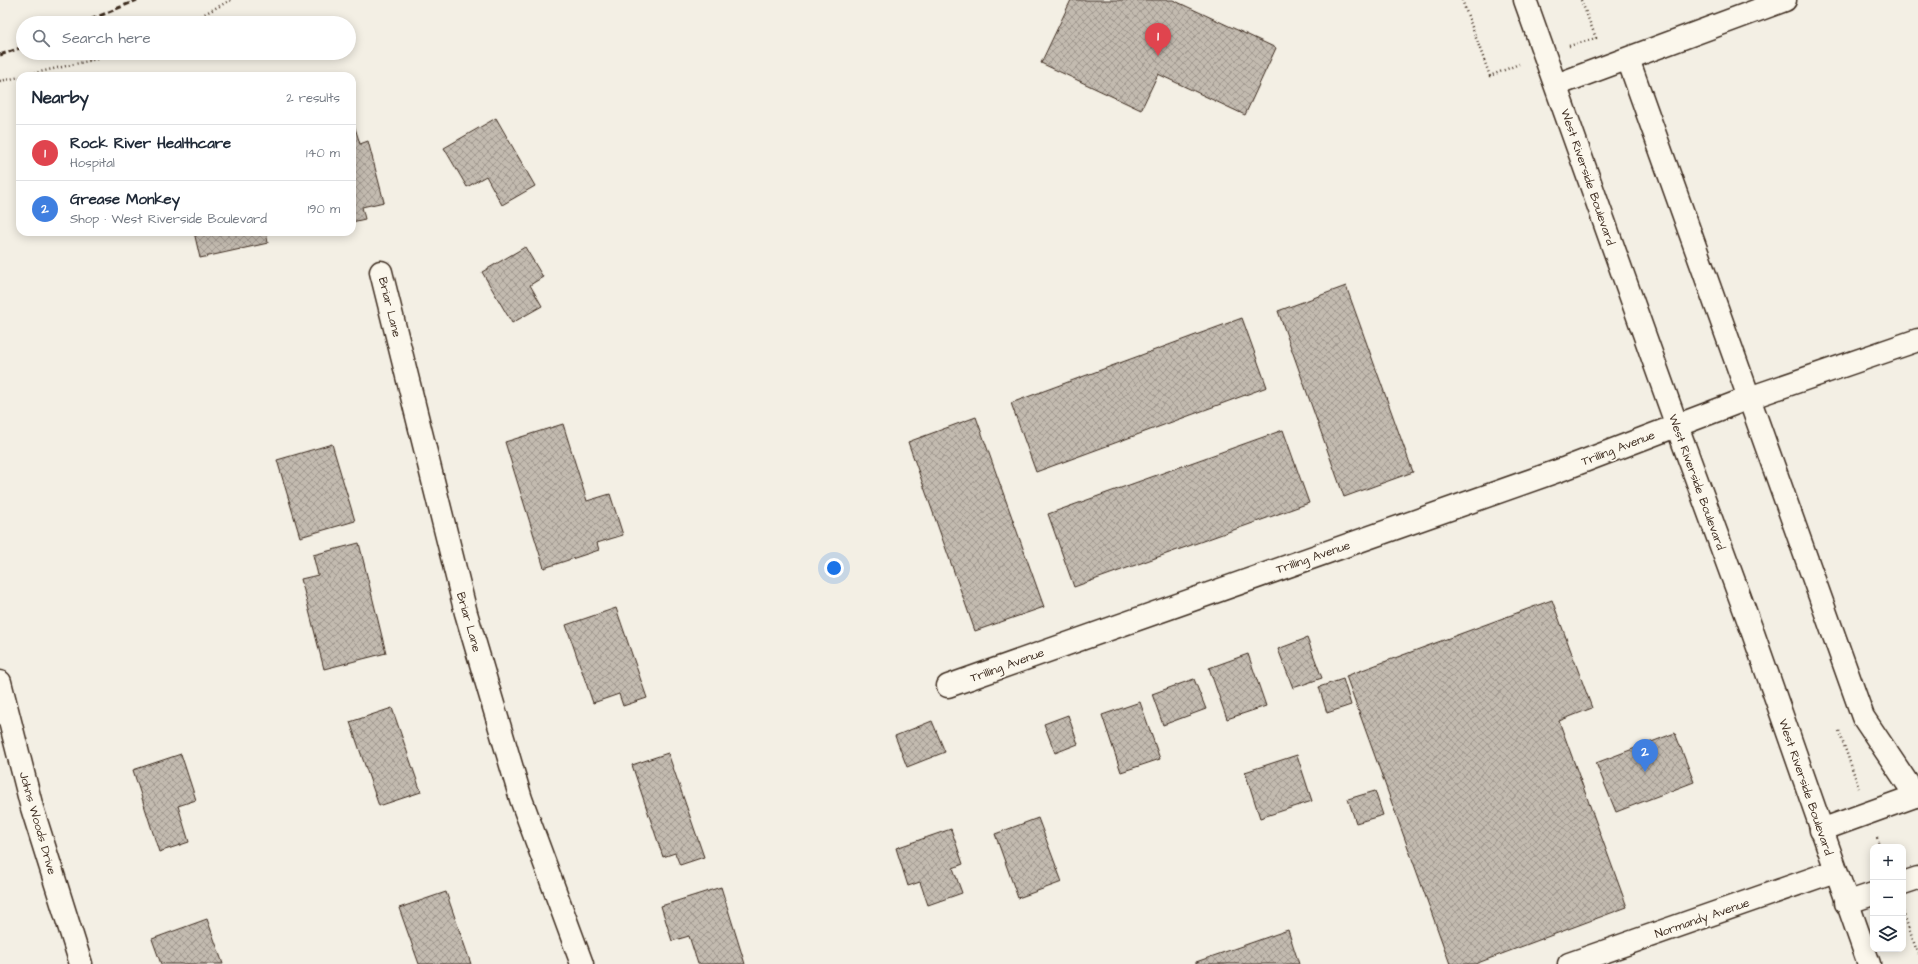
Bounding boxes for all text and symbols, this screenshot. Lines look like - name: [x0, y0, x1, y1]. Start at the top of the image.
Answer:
- search box: [16, 16, 356, 60]
- pin: 1: [1145, 23, 1171, 56]
- icon: search: [30, 27, 52, 49]
- text: Search here: [62, 28, 151, 49]
- text: Nearby: [32, 86, 89, 110]
- text: 2 results: [286, 89, 340, 107]
- street label: West Riverside Boulevard: [1556, 107, 1619, 248]
- text: Rock River Healthcare: [70, 133, 231, 154]
- text: 1: [44, 144, 46, 162]
- text: 140 m: [306, 144, 340, 162]
- text: Hospital: [70, 154, 115, 172]
- text: Grease Monkey: [70, 189, 180, 210]
- text: 2: [41, 200, 49, 218]
- text: 190 m: [307, 200, 340, 218]
- text: Shop · West Riverside Boulevard: [70, 210, 267, 228]
- street label: Briar Lane: [374, 275, 405, 339]
- street label: West Riverside Boulevard: [1664, 412, 1729, 552]
- street label: Trilling Avenue: [1579, 426, 1658, 471]
- street label: Trilling Avenue: [1274, 537, 1353, 579]
- your location: [824, 558, 844, 578]
- street label: Briar Lane: [452, 590, 485, 654]
- street label: Trilling Avenue: [968, 644, 1047, 688]
- street label: West Riverside Boulevard: [1774, 717, 1837, 858]
- pin: 2: [1632, 739, 1658, 772]
- street label: Johns Woods Drive: [15, 770, 61, 877]
- map controls: [1870, 844, 1906, 952]
- button: +: [1870, 844, 1906, 880]
- button: −: [1870, 880, 1906, 916]
- street label: Normandy Avenue: [1653, 894, 1752, 944]
- button: layers: [1870, 916, 1906, 952]

